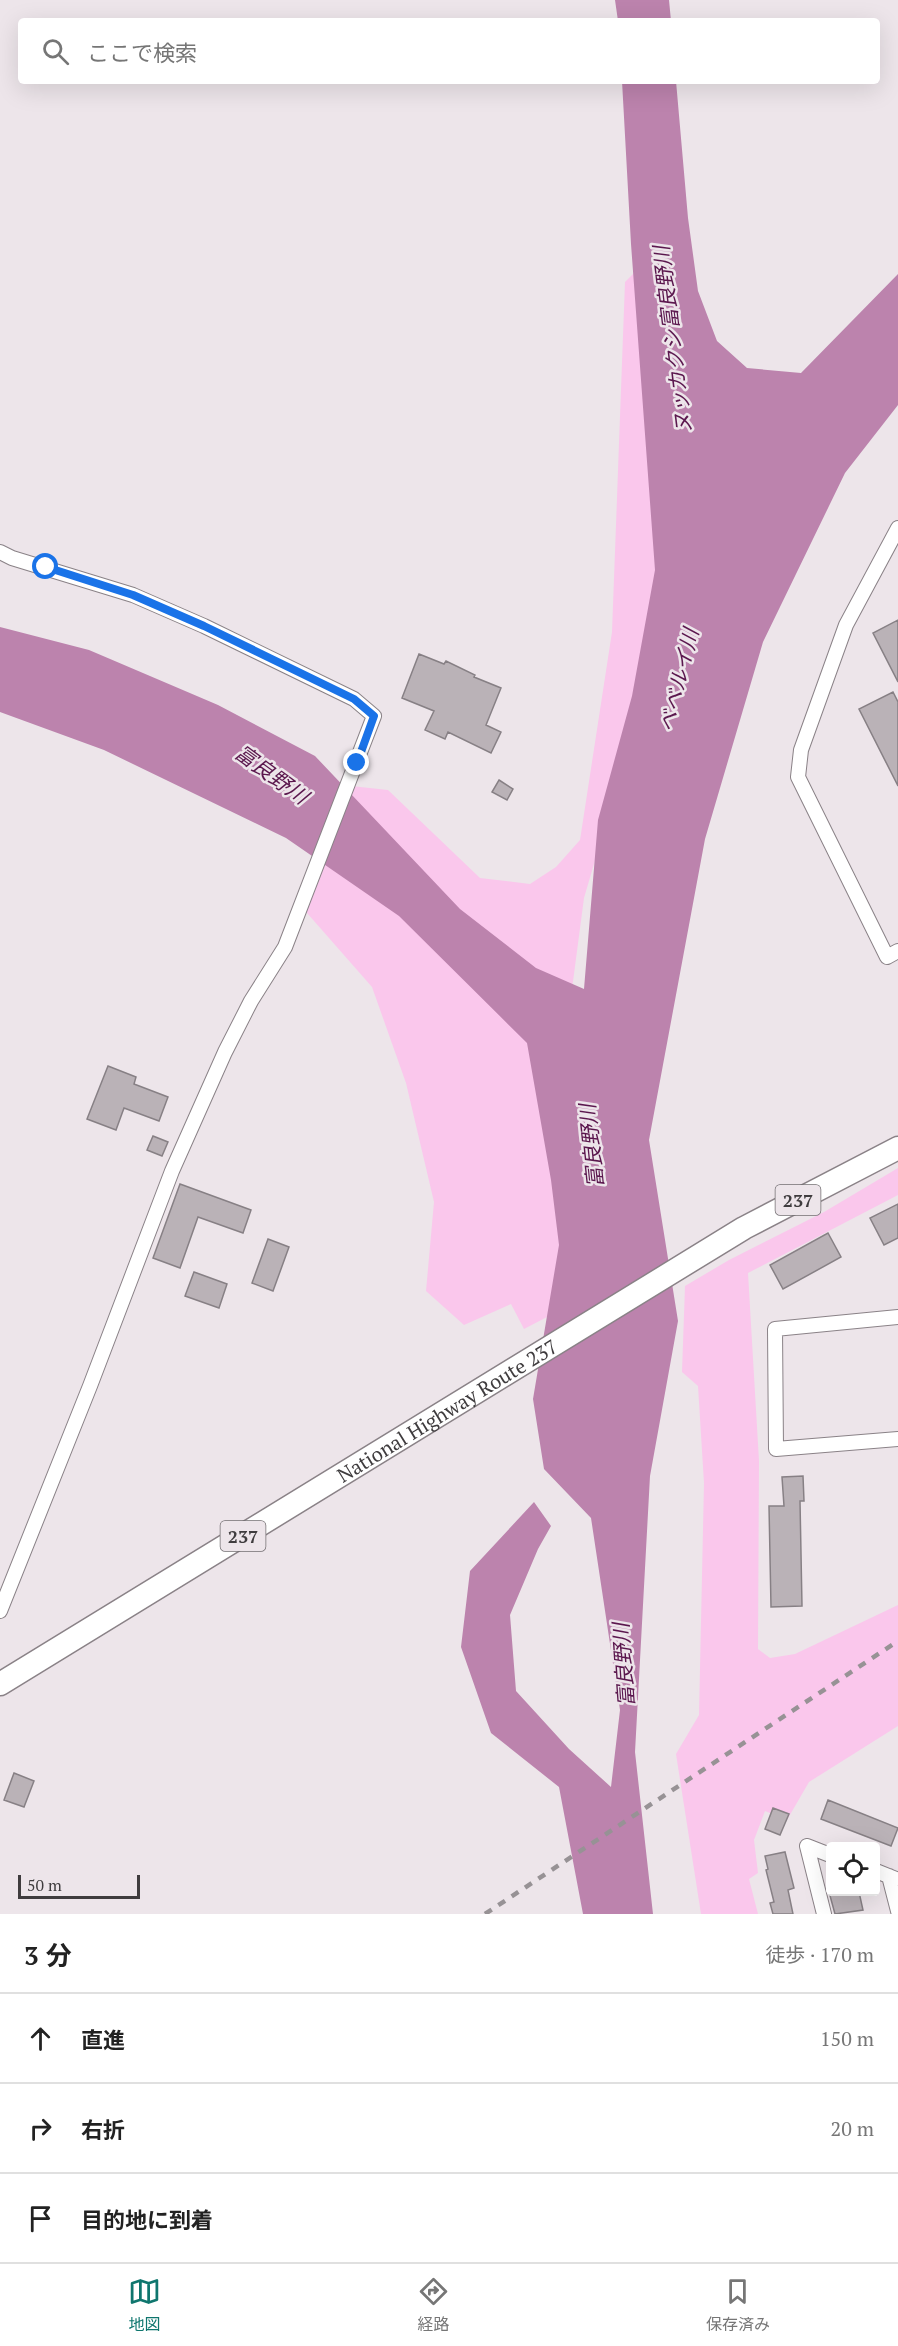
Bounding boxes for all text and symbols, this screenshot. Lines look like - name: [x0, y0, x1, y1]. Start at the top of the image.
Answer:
- search box: [18, 18, 880, 84]
- icon: search: [39, 35, 72, 68]
- text: ここで検索: [87, 38, 197, 67]
- water label: ヌッカクシ富良野川: [646, 243, 697, 436]
- route start: [32, 553, 58, 579]
- water label: ベベルイ川: [652, 624, 705, 734]
- water label: 富良野川: [230, 738, 316, 811]
- route end: [343, 749, 369, 775]
- water label: 富良野川: [572, 1101, 609, 1189]
- road number: 237: [776, 1185, 820, 1215]
- street label: National Highway Route 237: [331, 1332, 562, 1488]
- road number: 237: [220, 1521, 266, 1551]
- water label: 富良野川: [606, 1620, 640, 1708]
- map controls: [826, 1842, 880, 1896]
- button: locate: [826, 1842, 880, 1896]
- scale bar: [18, 1872, 140, 1900]
- text: 50 m: [27, 1874, 62, 1896]
- text: 3 分: [24, 1938, 72, 1972]
- text: 徒歩 · 170 m: [765, 1941, 874, 1968]
- icon: ahead: [24, 2022, 57, 2055]
- text: 直進: [81, 2025, 125, 2054]
- text: 150 m: [820, 2025, 874, 2052]
- icon: right: [24, 2112, 57, 2145]
- text: 右折: [81, 2115, 125, 2144]
- text: 20 m: [831, 2115, 874, 2142]
- icon: arrive: [24, 2202, 57, 2235]
- text: 目的地に到着: [81, 2205, 213, 2234]
- tab: 地図: [128, 2275, 161, 2335]
- tab: 経路: [417, 2275, 450, 2335]
- tab: 保存済み: [706, 2275, 770, 2335]

